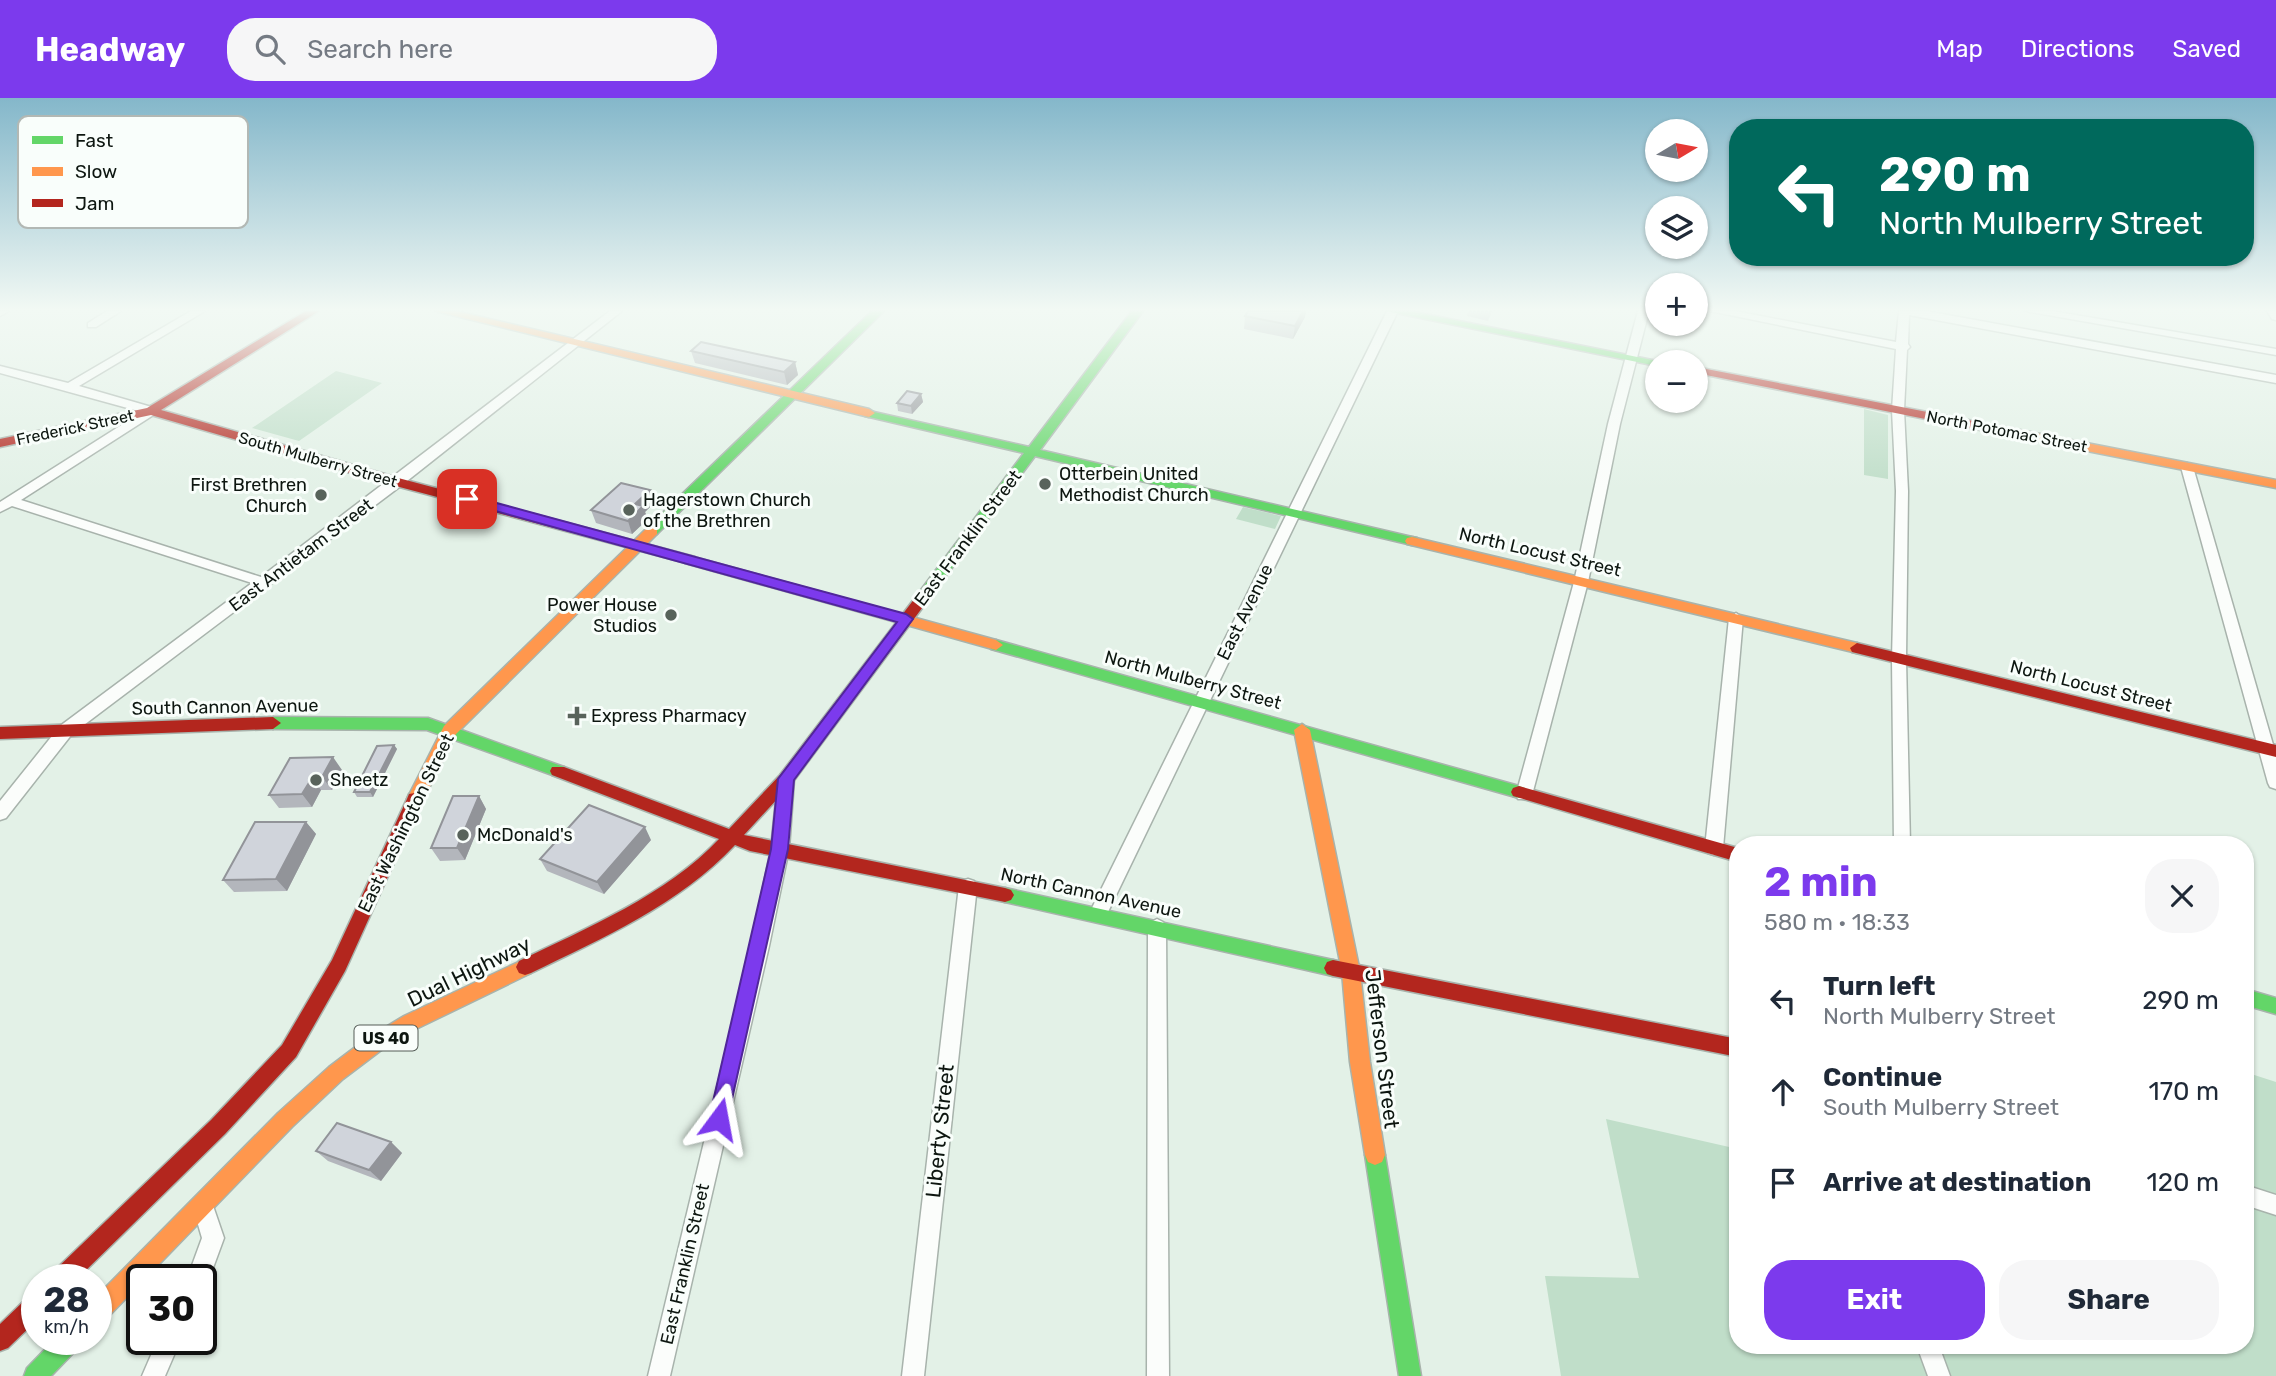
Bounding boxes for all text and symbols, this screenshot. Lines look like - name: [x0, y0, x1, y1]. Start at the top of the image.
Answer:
- search box: [227, 18, 717, 81]
- text: Headway: [35, 30, 185, 69]
- icon: search: [251, 30, 289, 68]
- text: Search here: [307, 34, 453, 65]
- text: Map: [1936, 35, 1983, 63]
- text: Directions: [2021, 35, 2134, 63]
- text: Saved: [2172, 35, 2241, 63]
- legend: [18, 116, 248, 228]
- north arrow: [1645, 119, 1708, 182]
- map controls: [1645, 119, 1708, 413]
- text: Fast: [75, 129, 114, 152]
- text: 290 m: [1879, 145, 2031, 203]
- icon: left: [1764, 147, 1855, 238]
- text: Slow: [75, 160, 117, 183]
- text: Jam: [75, 192, 114, 215]
- button: layers: [1645, 196, 1708, 259]
- text: North Mulberry Street: [1879, 204, 2203, 242]
- button: +: [1645, 273, 1708, 336]
- button: −: [1645, 350, 1708, 413]
- street label: Frederick Street: [15, 406, 136, 449]
- street label: North Potomac Street: [1925, 407, 2089, 456]
- street label: South Mulberry Street: [236, 428, 399, 491]
- place label: Otterbein United Methodist Church: [1059, 463, 1209, 506]
- street label: East Franklin Street: [910, 466, 1026, 610]
- pin: [437, 469, 497, 529]
- place label: First Brethren Church: [190, 474, 307, 517]
- marker: Otterbein United Methodist Church: [1037, 476, 1053, 492]
- icon: arrive: [448, 480, 486, 518]
- marker: First Brethren Church: [313, 487, 329, 503]
- place label: Hagerstown Church of the Brethren: [643, 489, 811, 532]
- street label: East Antietam Street: [225, 494, 377, 616]
- marker: Hagerstown Church of the Brethren: [621, 502, 637, 518]
- street label: North Locust Street: [1457, 523, 1623, 581]
- street label: East Avenue: [1212, 560, 1278, 664]
- place label: Power House Studios: [547, 594, 657, 637]
- marker: Power House Studios: [663, 607, 679, 623]
- street label: North Mulberry Street: [1102, 646, 1284, 714]
- street label: North Locust Street: [2008, 655, 2174, 717]
- street label: South Cannon Avenue: [131, 694, 319, 720]
- place label: Express Pharmacy: [591, 705, 747, 727]
- marker: Express Pharmacy: [569, 708, 585, 724]
- street label: East Washington Street: [353, 730, 459, 916]
- place label: Sheetz: [330, 769, 388, 791]
- marker: Sheetz: [308, 772, 324, 788]
- place label: McDonald's: [477, 824, 573, 846]
- marker: McDonald's: [455, 827, 471, 843]
- text: 2 min: [1764, 857, 1878, 907]
- button: close: [2145, 859, 2219, 933]
- street label: North Cannon Avenue: [999, 863, 1183, 923]
- text: 580 m · 18:33: [1764, 908, 1910, 936]
- street label: Dual Highway: [403, 931, 535, 1012]
- street label: Jefferson Street: [1360, 968, 1405, 1130]
- text: Turn left: [1823, 971, 1935, 1002]
- icon: left: [1764, 982, 1802, 1020]
- text: 290 m: [2142, 985, 2219, 1016]
- text: North Mulberry Street: [1823, 1002, 2056, 1030]
- road number: US 40: [354, 1026, 418, 1050]
- text: Continue: [1823, 1062, 1942, 1093]
- street label: Liberty Street: [920, 1063, 959, 1199]
- icon: ahead: [1764, 1073, 1802, 1111]
- text: 170 m: [2149, 1076, 2219, 1107]
- position arrow: [682, 1082, 756, 1156]
- text: South Mulberry Street: [1823, 1093, 2059, 1121]
- icon: arrive: [1764, 1164, 1802, 1202]
- text: Arrive at destination: [1823, 1167, 2091, 1198]
- text: 120 m: [2147, 1167, 2219, 1198]
- street label: East Franklin Street: [656, 1181, 714, 1347]
- button: Exit: [1764, 1260, 1985, 1340]
- button: Share: [1999, 1260, 2219, 1340]
- speed limit sign: 30: [126, 1264, 217, 1355]
- text: 28: [43, 1279, 90, 1321]
- text: km/h: [44, 1316, 89, 1338]

